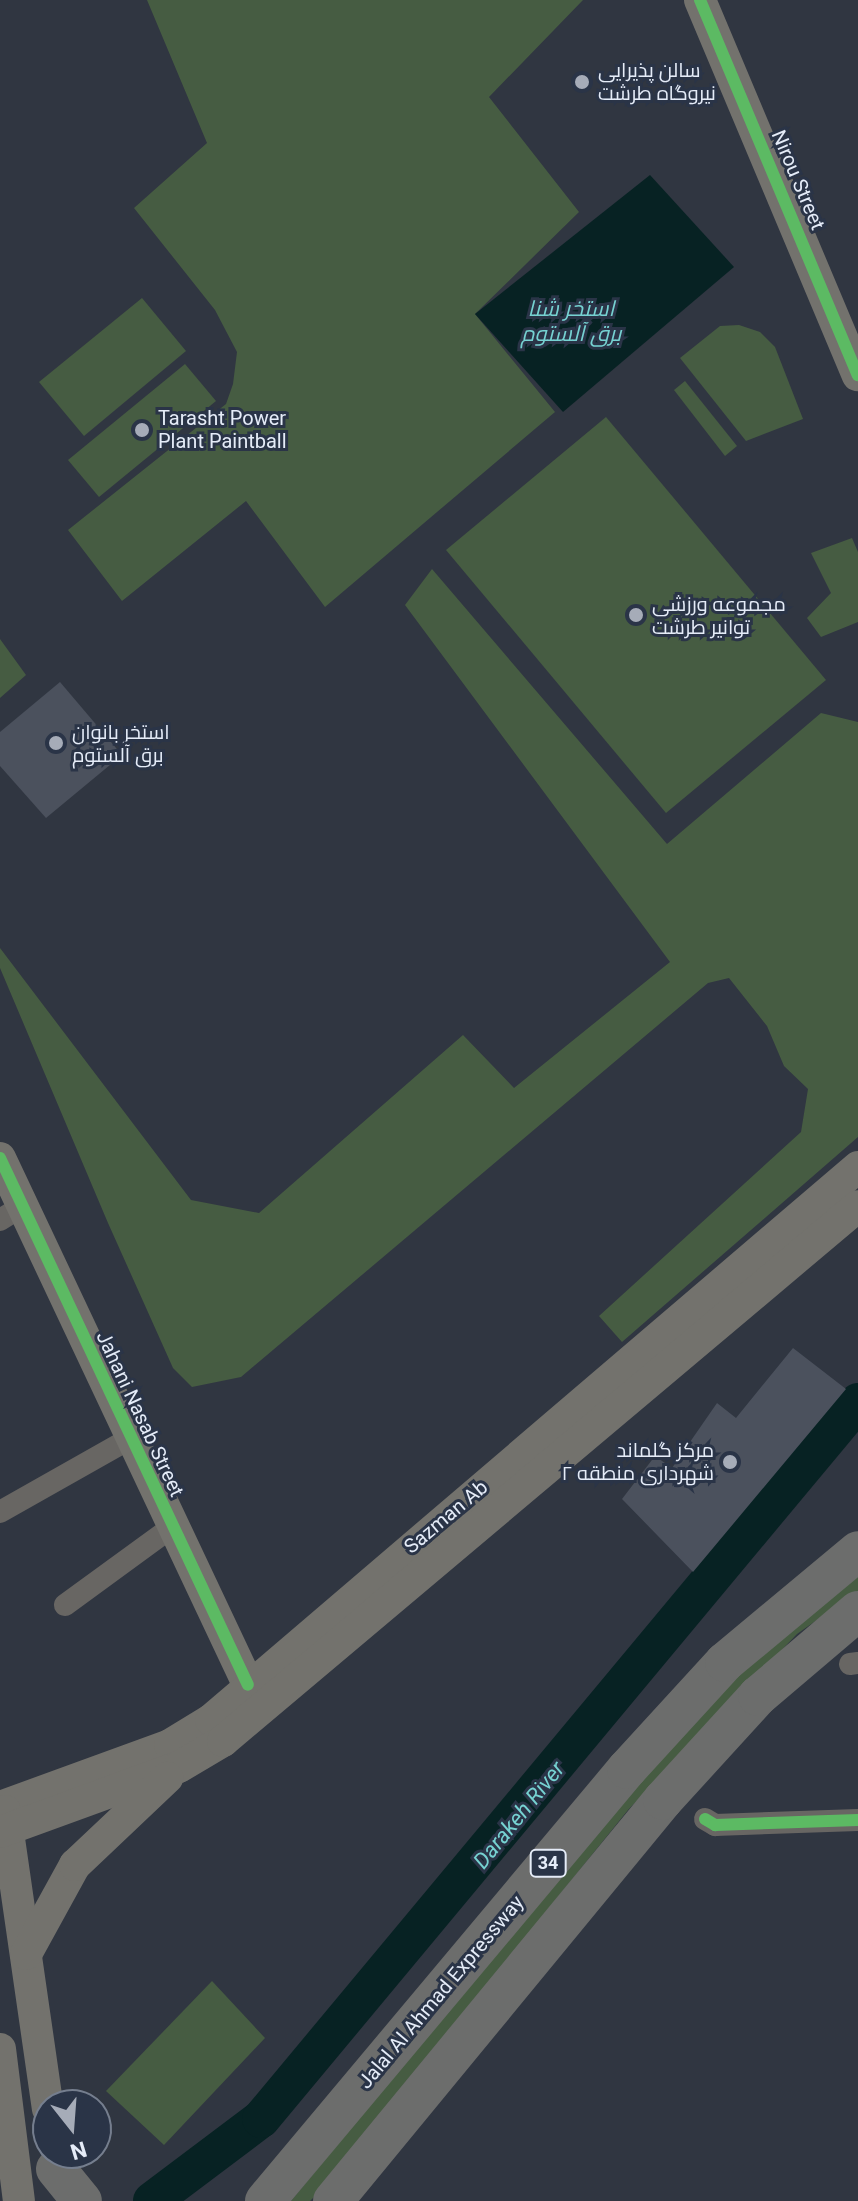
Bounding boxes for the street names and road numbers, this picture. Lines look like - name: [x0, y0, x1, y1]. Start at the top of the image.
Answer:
- street label: Nirou Street: [766, 127, 830, 233]
- street label: Jahani Nasab Street: [91, 1327, 189, 1501]
- street label: Sazman Ab: [399, 1475, 493, 1559]
- road number: 34: [528, 1849, 568, 1877]
- street label: Jalal Al Ahmad Expressway: [353, 1891, 529, 2093]

